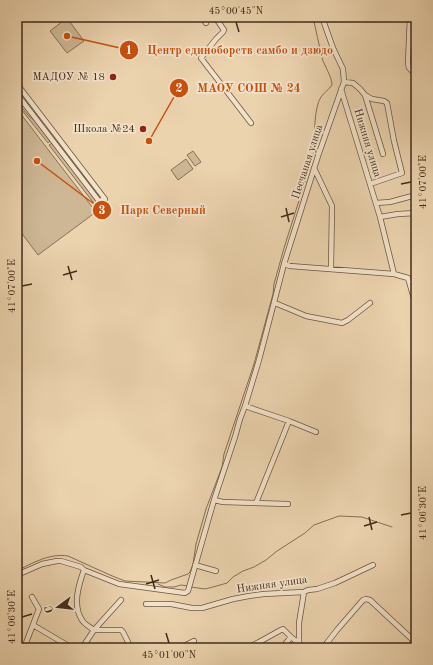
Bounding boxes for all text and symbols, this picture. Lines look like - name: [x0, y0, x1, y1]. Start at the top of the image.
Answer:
- text: 45°00'45"N: [209, 6, 264, 16]
- callout: Центр единоборств самбо и дзюдо: [119, 38, 341, 62]
- text: 1: [126, 45, 132, 57]
- text: Центр единоборств самбо и дзюдо: [147, 45, 333, 57]
- place label: МАДОУ № 18: [32, 72, 105, 83]
- marker: МАДОУ № 18: [108, 72, 118, 82]
- callout: МАОУ СОШ № 24: [169, 76, 308, 100]
- text: 2: [176, 83, 183, 95]
- text: МАОУ СОШ № 24: [197, 83, 301, 95]
- street label: Нижняя улица: [351, 107, 383, 179]
- street label: Песчаная улица: [291, 123, 325, 201]
- place label: Школа №24: [73, 124, 135, 135]
- marker: Школа №24: [138, 124, 148, 134]
- text: 41°07'00"E: [418, 155, 428, 209]
- callout: Парк Северный: [92, 198, 214, 222]
- text: 3: [99, 205, 106, 217]
- text: Парк Северный: [120, 205, 206, 217]
- text: 41°07'00"E: [7, 259, 17, 313]
- text: 41°06'30"E: [418, 486, 428, 540]
- street label: Нижняя улица: [236, 575, 309, 595]
- north arrow: [38, 587, 78, 627]
- text: 41°06'30"E: [7, 590, 17, 644]
- text: С: [44, 604, 56, 614]
- text: 45°01'00"N: [142, 650, 197, 660]

